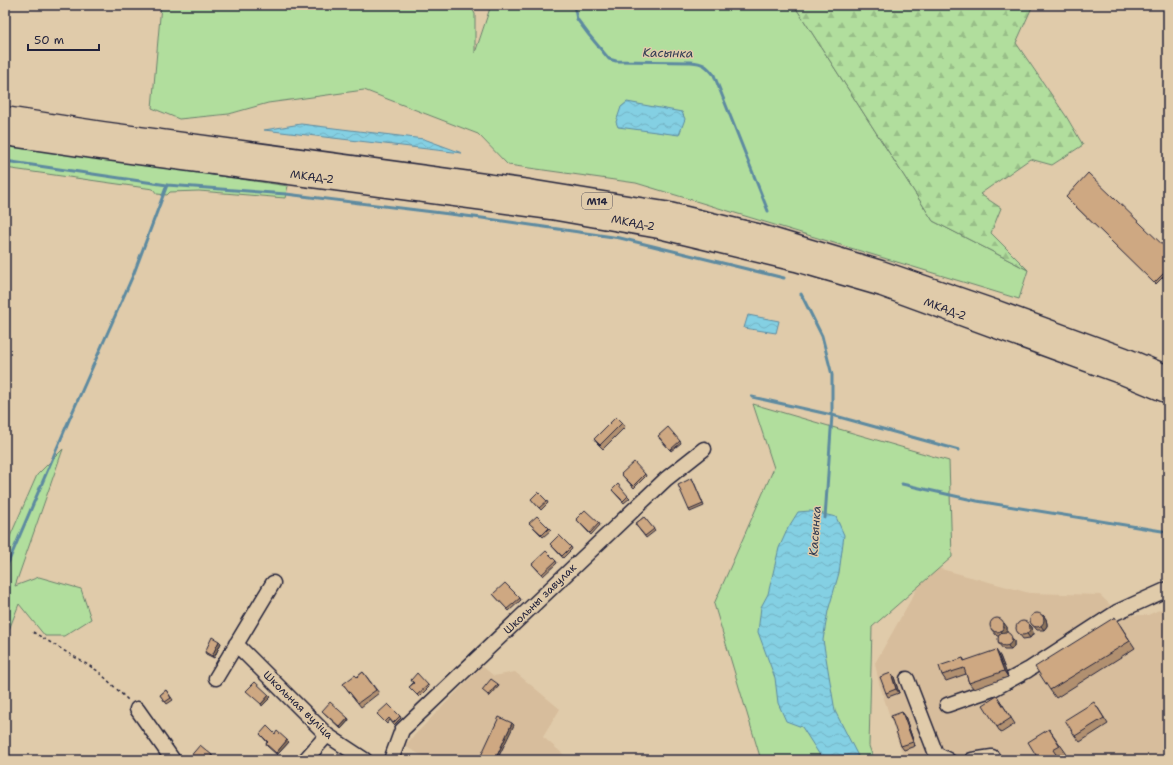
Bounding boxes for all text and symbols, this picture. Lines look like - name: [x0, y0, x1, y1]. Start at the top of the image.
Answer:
- scale bar: [28, 26, 99, 52]
- text: 50 m: [34, 32, 64, 48]
- water label: Касынка: [643, 45, 693, 61]
- street label: МКАД-2: [289, 167, 335, 187]
- road number: М14: [582, 193, 612, 209]
- street label: МКАД-2: [610, 212, 656, 234]
- street label: МКАД-2: [922, 294, 968, 324]
- water label: Касынка: [805, 505, 825, 557]
- street label: Школьны завулак: [500, 560, 580, 638]
- street label: Школьная вуліца: [260, 668, 336, 743]

